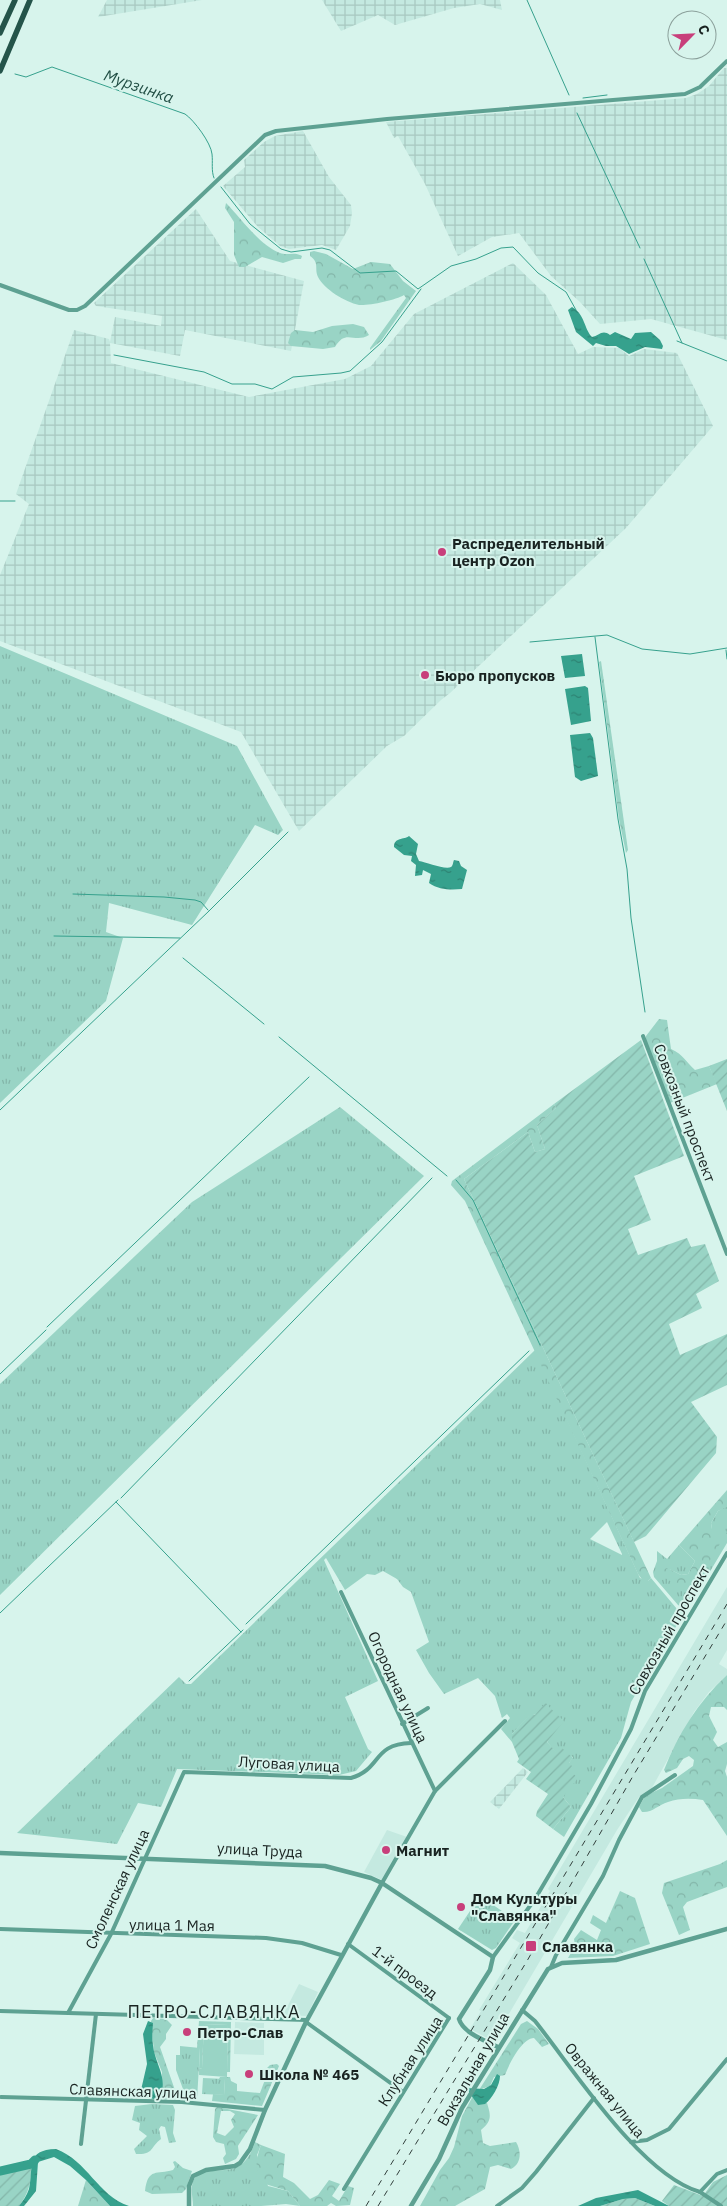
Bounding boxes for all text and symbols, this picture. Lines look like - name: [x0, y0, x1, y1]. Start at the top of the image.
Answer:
- north arrow: [667, 10, 717, 60]
- text: С: [694, 22, 714, 38]
- water label: Мурзинка: [101, 65, 177, 107]
- place label: Распределительный центр Ozon: [452, 534, 605, 570]
- marker: Распределительный центр Ozon: [436, 546, 448, 558]
- place label: Бюро пропусков: [435, 666, 556, 685]
- marker: Бюро пропусков: [419, 669, 431, 681]
- street label: Совхозный проспект: [650, 1041, 720, 1185]
- street label: Совхозный проспект: [624, 1562, 714, 1698]
- street label: Огородная улица: [364, 1628, 432, 1746]
- street label: Луговая улица: [238, 1752, 340, 1776]
- street label: Смоленская улица: [81, 1826, 153, 1952]
- street label: улица Труда: [217, 1838, 303, 1862]
- place label: Магнит: [396, 1841, 450, 1860]
- marker: Магнит: [380, 1844, 392, 1856]
- place label: Дом Культуры "Славянка": [471, 1889, 577, 1925]
- marker: Дом Культуры "Славянка": [455, 1901, 467, 1913]
- street label: улица 1 Мая: [129, 1915, 215, 1935]
- place label: Славянка: [542, 1937, 614, 1956]
- marker: Славянка: [524, 1939, 538, 1953]
- street label: 1-й проезд: [368, 1941, 442, 2003]
- district label: ПЕТРО-СЛАВЯНКА: [127, 2000, 301, 2023]
- street label: Вокзальная улица: [433, 2009, 513, 2129]
- street label: Клубная улица: [374, 2012, 446, 2110]
- place label: Петро-Слав: [197, 2023, 284, 2042]
- marker: Петро-Слав: [181, 2026, 193, 2038]
- street label: Овражная улица: [561, 2038, 649, 2142]
- place label: Школа № 465: [259, 2065, 359, 2084]
- marker: Школа № 465: [243, 2068, 255, 2080]
- street label: Славянская улица: [69, 2079, 197, 2103]

